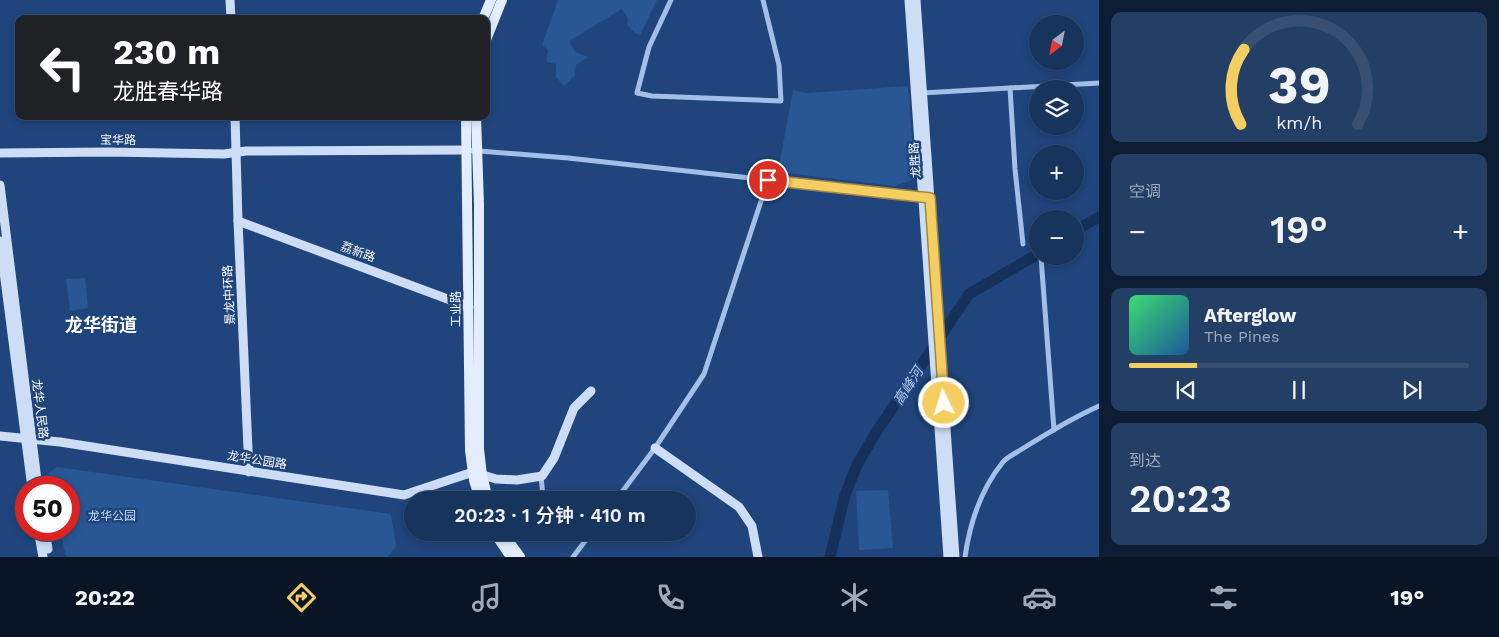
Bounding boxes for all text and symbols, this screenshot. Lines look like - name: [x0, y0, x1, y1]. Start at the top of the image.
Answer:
- north arrow: [1029, 15, 1084, 70]
- map controls: [1029, 15, 1084, 265]
- text: 230 m: [113, 31, 220, 73]
- icon: left: [30, 35, 95, 100]
- text: 39: [1268, 55, 1330, 116]
- text: 龙胜春华路: [113, 79, 223, 104]
- button: layers: [1029, 80, 1084, 135]
- text: km/h: [1276, 112, 1322, 133]
- street label: 宝华路: [100, 133, 136, 147]
- street label: 龙胜路: [907, 142, 923, 178]
- button: +: [1029, 145, 1084, 200]
- pin: [747, 159, 789, 201]
- icon: arrive: [754, 166, 782, 194]
- text: 空调: [1129, 182, 1161, 201]
- text: 19°: [1270, 208, 1328, 252]
- button: −: [1029, 210, 1084, 265]
- text: −: [1129, 215, 1146, 248]
- text: +: [1452, 215, 1469, 248]
- street label: 荔新路: [339, 239, 377, 265]
- street label: 景龙中环路: [220, 265, 238, 325]
- street label: 工业路: [449, 291, 463, 327]
- text: Afterglow: [1204, 304, 1296, 327]
- district label: 龙华街道: [65, 314, 137, 335]
- text: The Pines: [1204, 327, 1280, 346]
- water label: 高峰河: [890, 362, 928, 408]
- position arrow: [917, 376, 969, 428]
- icon: previous: [1172, 376, 1200, 404]
- icon: pause: [1285, 376, 1313, 404]
- icon: next: [1398, 376, 1426, 404]
- street label: 龙华人民路: [29, 378, 51, 440]
- street label: 龙华公园路: [226, 448, 288, 472]
- text: 到达: [1129, 451, 1161, 470]
- speed limit sign: 50: [15, 476, 80, 541]
- text: 20:23: [1129, 477, 1232, 521]
- text: 20:23 · 1 分钟 · 410 m: [454, 504, 646, 527]
- park label: 龙华公园: [88, 509, 136, 523]
- icon: directions: [284, 580, 319, 615]
- icon: music: [469, 580, 504, 615]
- icon: phone: [653, 580, 688, 615]
- icon: climate: [837, 580, 872, 615]
- icon: car: [1022, 580, 1057, 615]
- icon: filters: [1206, 580, 1241, 615]
- text: 20:22: [75, 585, 135, 610]
- text: 19°: [1390, 585, 1424, 610]

